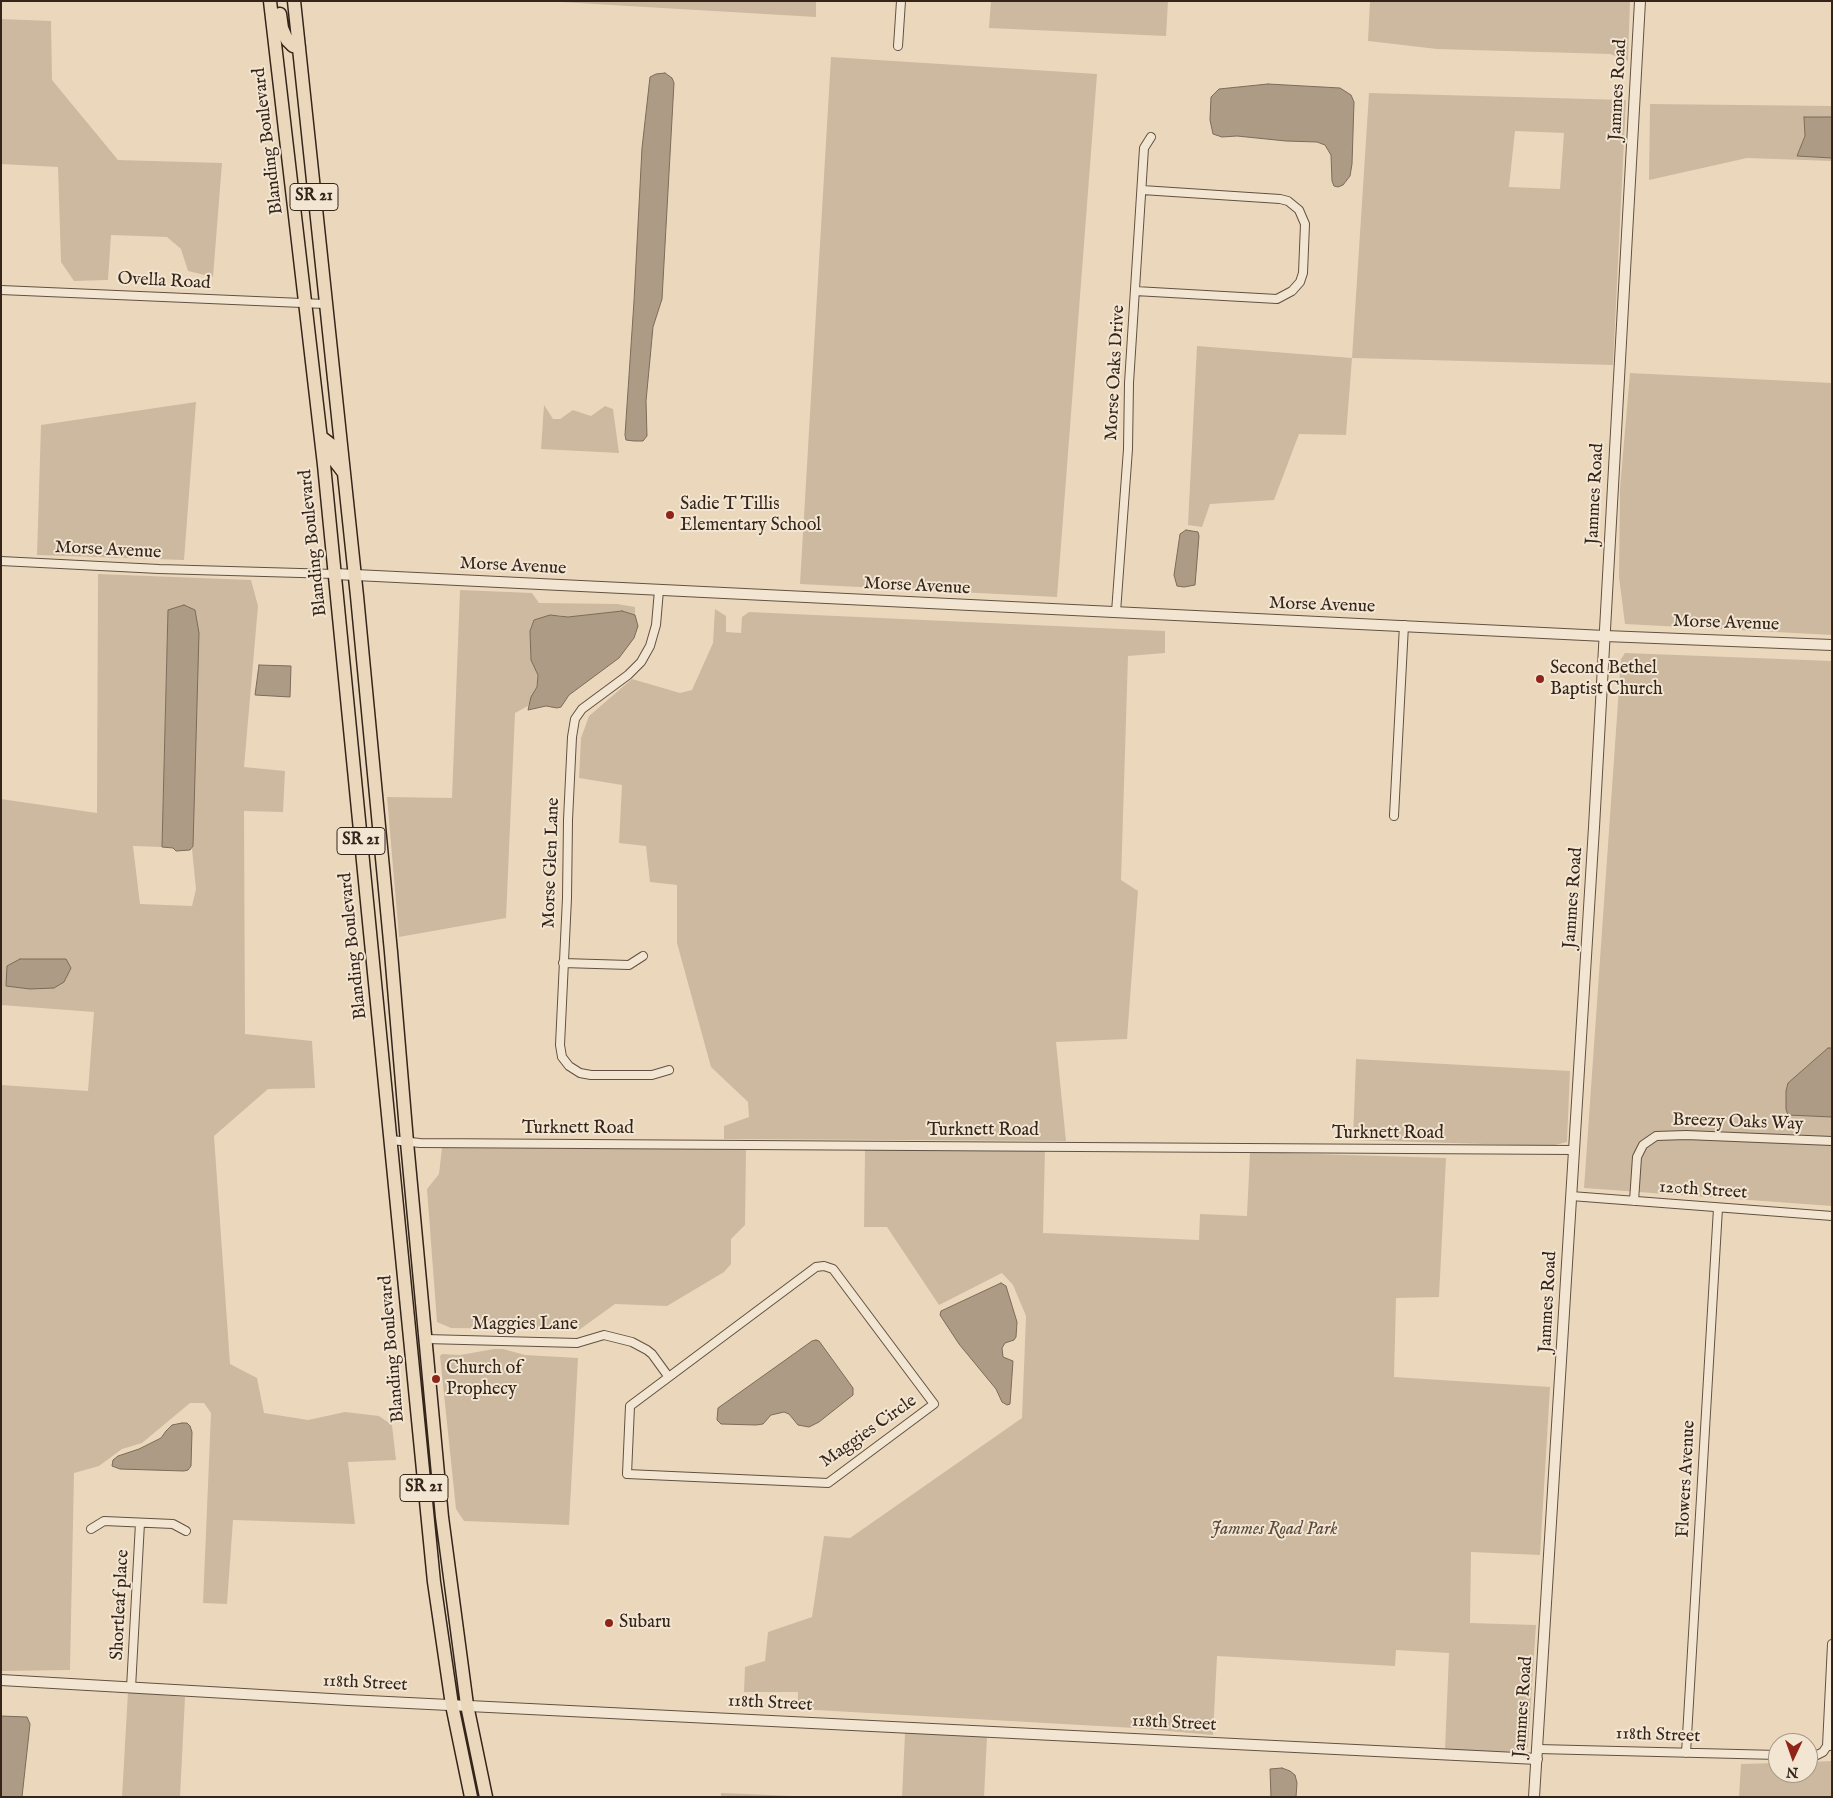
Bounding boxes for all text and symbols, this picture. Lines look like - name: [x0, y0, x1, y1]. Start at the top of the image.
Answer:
- street label: Jammes Road: [1606, 39, 1632, 141]
- street label: Blanding Boulevard: [249, 66, 289, 216]
- road number: SR 21: [290, 183, 338, 210]
- street label: Ovella Road: [117, 269, 211, 295]
- street label: Morse Oaks Drive: [1102, 305, 1130, 441]
- street label: Jammes Road: [1583, 443, 1609, 545]
- street label: Blanding Boulevard: [296, 468, 332, 618]
- place label: Sadie T Tillis Elementary School: [680, 494, 821, 536]
- marker: Sadie T Tillis Elementary School: [664, 509, 676, 521]
- street label: Morse Avenue: [54, 537, 162, 565]
- street label: Morse Avenue: [459, 553, 567, 581]
- street label: Morse Avenue: [863, 573, 971, 601]
- street label: Morse Avenue: [1268, 593, 1376, 619]
- street label: Morse Avenue: [1672, 611, 1780, 637]
- place label: Second Bethel Baptist Church: [1550, 658, 1662, 701]
- marker: Second Bethel Baptist Church: [1534, 673, 1546, 685]
- street label: Morse Glen Lane: [539, 797, 565, 929]
- road number: SR 21: [337, 828, 385, 854]
- street label: Jammes Road: [1560, 847, 1588, 949]
- street label: Blanding Boulevard: [336, 871, 372, 1021]
- street label: Breezy Oaks Way: [1672, 1110, 1804, 1136]
- street label: Turknett Road: [522, 1118, 634, 1140]
- street label: Turknett Road: [927, 1120, 1039, 1142]
- street label: Turknett Road: [1332, 1123, 1444, 1145]
- street label: 120th Street: [1658, 1177, 1748, 1205]
- street label: Jammes Road: [1536, 1251, 1562, 1353]
- street label: Blanding Boulevard: [376, 1274, 410, 1424]
- street label: Maggies Lane: [472, 1314, 578, 1336]
- place label: Church of Prophecy: [446, 1358, 522, 1400]
- marker: Church of Prophecy: [430, 1373, 442, 1385]
- street label: Maggies Circle: [817, 1391, 921, 1473]
- street label: Flowers Avenue: [1673, 1420, 1701, 1538]
- road number: SR 21: [400, 1475, 448, 1502]
- park label: Jammes Road Park: [1211, 1519, 1337, 1541]
- street label: Shortleaf place: [107, 1549, 135, 1661]
- place label: Subaru: [619, 1612, 671, 1634]
- marker: Subaru: [603, 1617, 615, 1629]
- street label: Jammes Road: [1510, 1656, 1538, 1758]
- street label: 118th Street: [322, 1671, 408, 1697]
- street label: 118th Street: [727, 1691, 813, 1717]
- street label: 118th Street: [1131, 1711, 1217, 1737]
- street label: 118th Street: [1615, 1724, 1701, 1748]
- north arrow: [1768, 1733, 1818, 1783]
- text: N: [1786, 1763, 1799, 1781]

